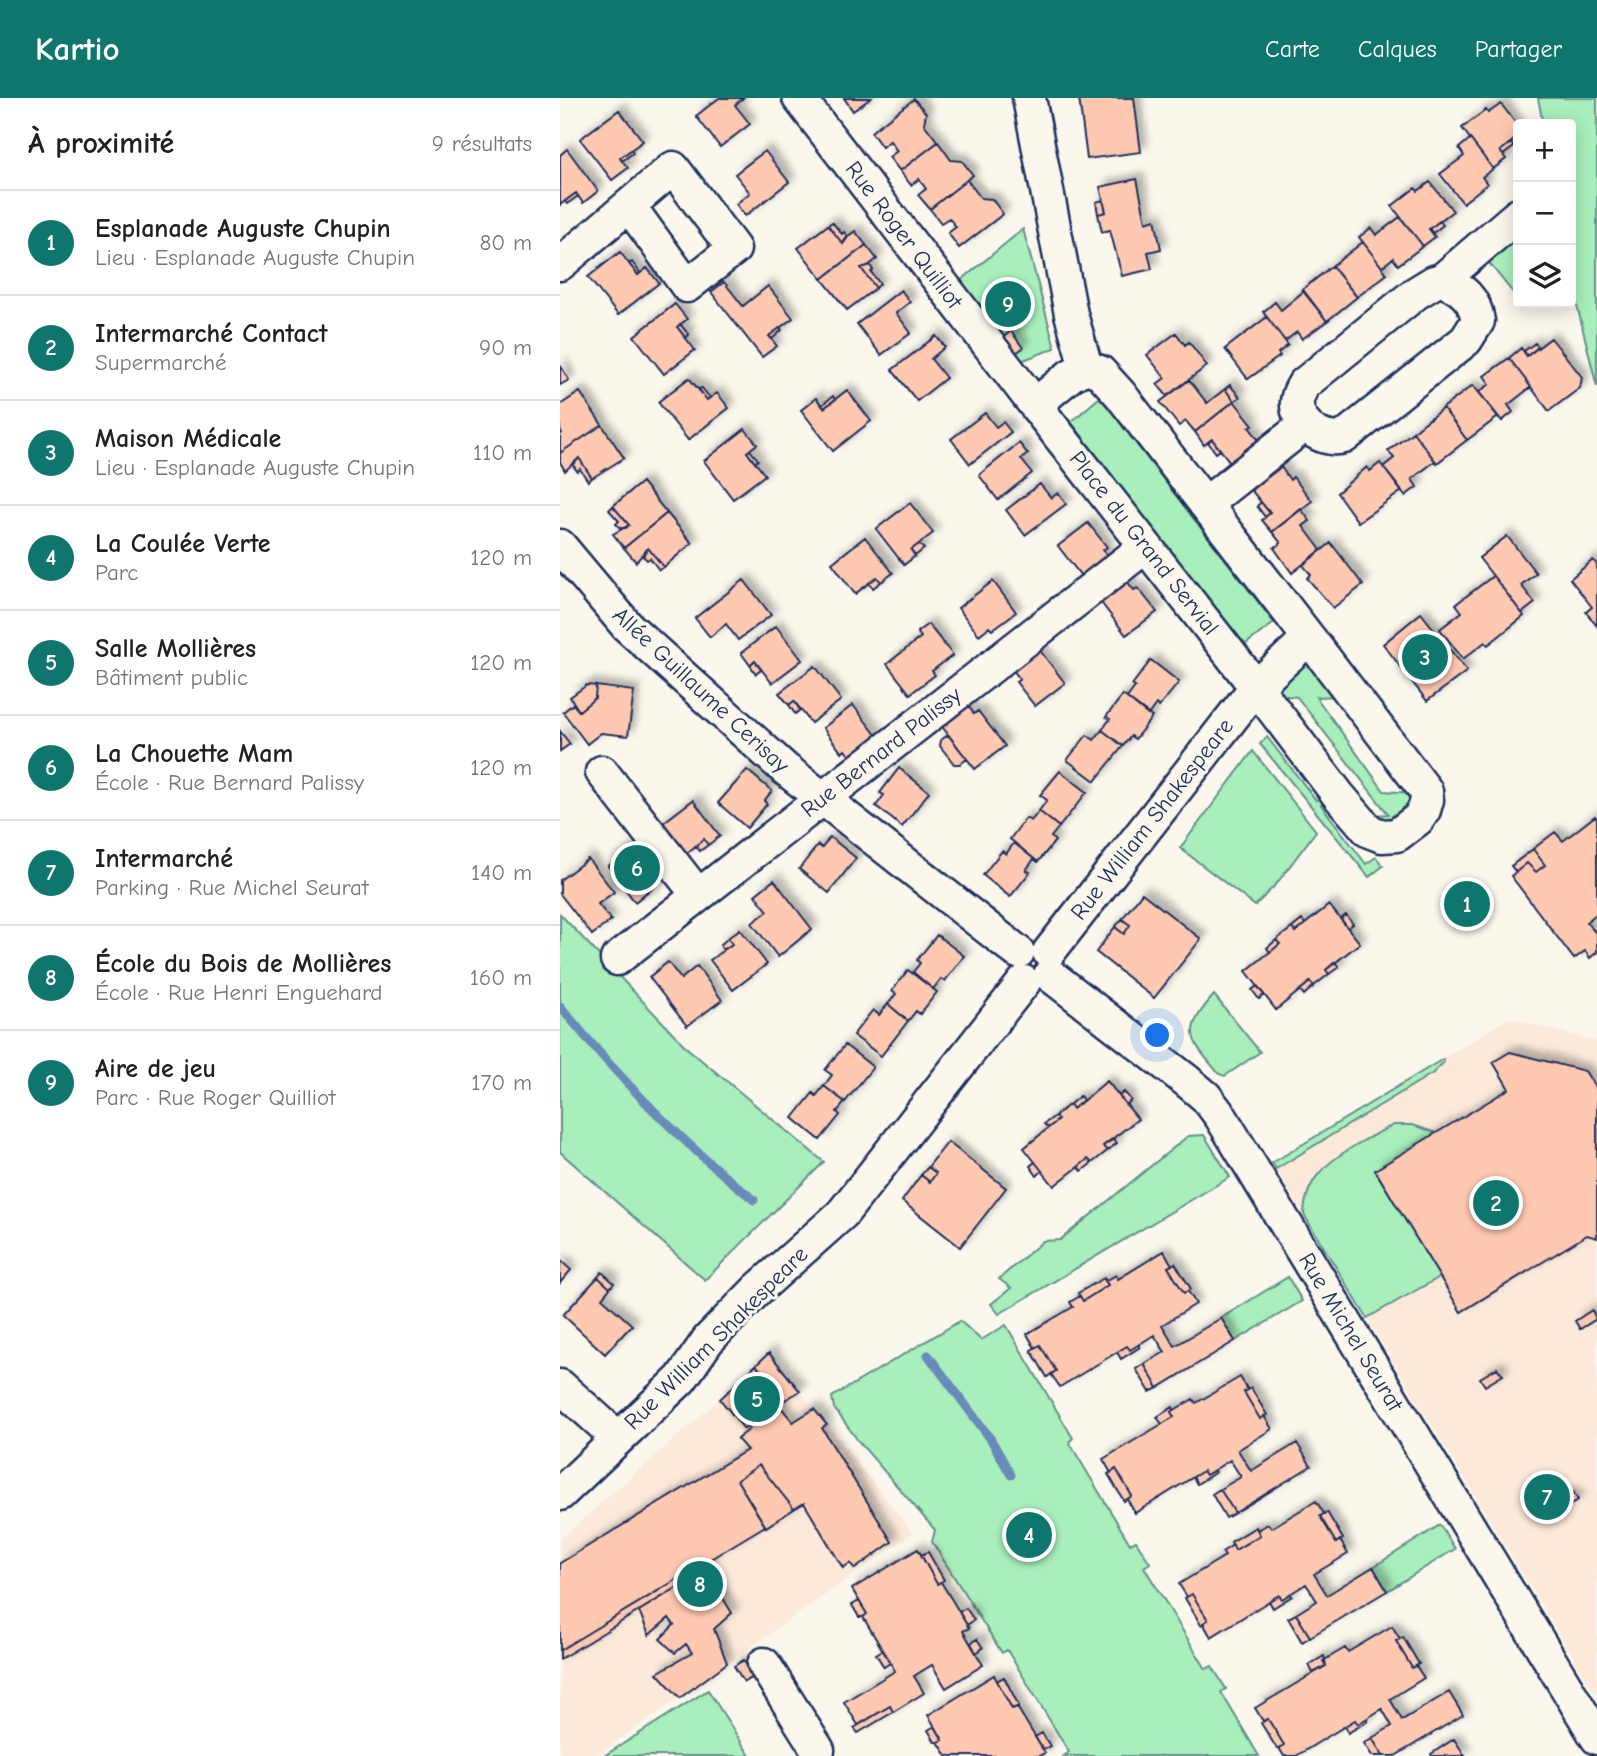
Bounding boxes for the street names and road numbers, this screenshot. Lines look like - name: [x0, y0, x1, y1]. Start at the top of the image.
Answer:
- street label: Rue Roger Quilliot: [840, 156, 969, 315]
- street label: Place du Grand Servial: [1064, 445, 1224, 641]
- street label: Allée Guillaume Cerisay: [607, 601, 795, 779]
- street label: Rue Bernard Palissy: [795, 681, 967, 823]
- street label: Rue William Shakespeare: [1065, 713, 1239, 925]
- street label: Rue William Shakespeare: [619, 1241, 813, 1435]
- street label: Rue Michel Seurat: [1293, 1248, 1410, 1417]

